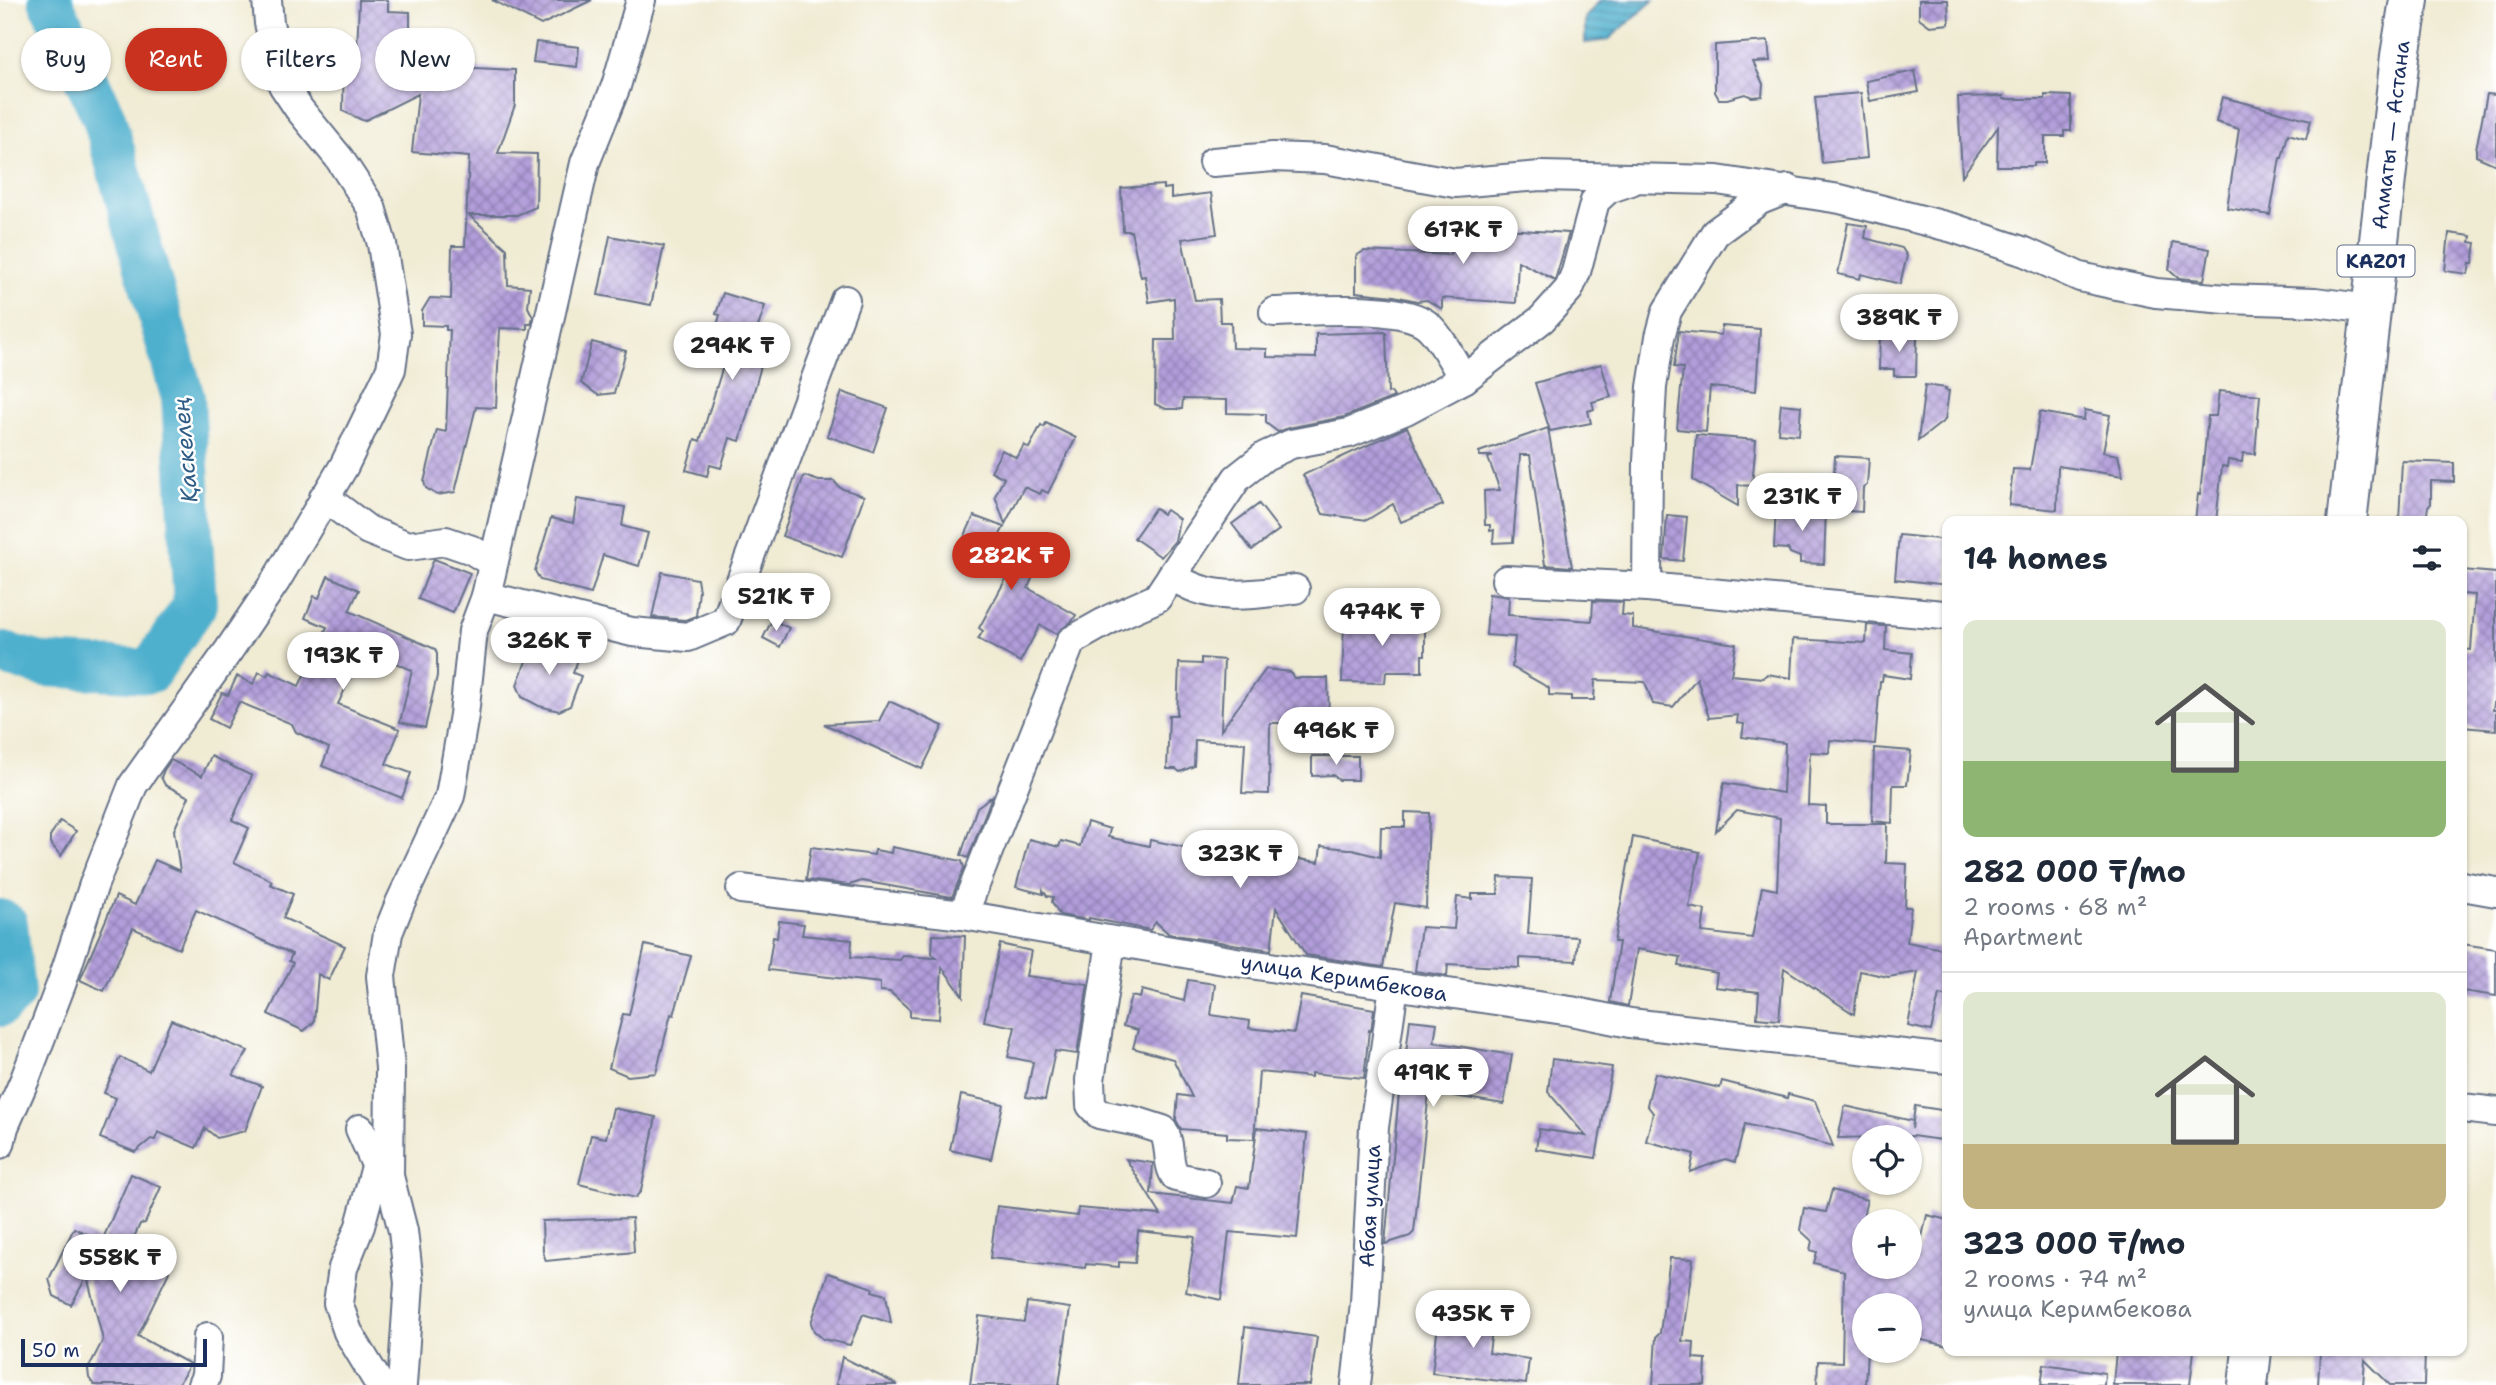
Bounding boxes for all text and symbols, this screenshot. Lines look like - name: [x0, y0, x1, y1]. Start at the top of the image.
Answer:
- chip: Buy: [21, 28, 111, 91]
- chip: Rent: [125, 28, 227, 91]
- chip: Filters: [241, 28, 361, 91]
- chip: New: [375, 28, 475, 91]
- street label: Алматы — Астана: [2365, 39, 2417, 231]
- pin: 617K ₸: [1406, 206, 1520, 266]
- text: 617K ₸: [1424, 214, 1502, 244]
- road number: KАZ01: [2338, 246, 2414, 276]
- pin: 389K ₸: [1842, 294, 1956, 354]
- text: 389K ₸: [1856, 302, 1942, 332]
- pin: 294K ₸: [675, 322, 789, 382]
- text: 294K ₸: [690, 330, 774, 360]
- water label: Қаскелең: [165, 396, 205, 504]
- pin: 231K ₸: [1745, 474, 1859, 533]
- text: 231K ₸: [1762, 481, 1842, 511]
- pin: 282K ₸: [954, 532, 1068, 592]
- text: 14 homes: [1963, 538, 2108, 579]
- icon: filters: [2408, 539, 2446, 577]
- text: 282K ₸: [968, 540, 1054, 570]
- pin: 521K ₸: [719, 574, 833, 633]
- text: 521K ₸: [737, 581, 815, 611]
- pin: 474K ₸: [1325, 588, 1439, 648]
- text: 474K ₸: [1340, 596, 1424, 626]
- pin: 326K ₸: [492, 618, 606, 677]
- text: 326K ₸: [507, 625, 592, 655]
- pin: 193K ₸: [286, 632, 400, 692]
- text: 193K ₸: [303, 640, 383, 670]
- icon: home: [2142, 665, 2268, 791]
- pin: 496K ₸: [1279, 708, 1393, 767]
- text: 496K ₸: [1293, 715, 1379, 745]
- pin: 323K ₸: [1183, 830, 1297, 890]
- text: 323K ₸: [1197, 838, 1283, 868]
- text: 282 000 ₸/mo: [1963, 851, 2186, 892]
- text: 2 rooms · 68 m²: [1963, 892, 2147, 922]
- text: Apartment: [1963, 922, 2083, 952]
- street label: улица Керимбекова: [1239, 948, 1449, 1008]
- icon: home: [2142, 1037, 2268, 1163]
- pin: 419K ₸: [1376, 1050, 1490, 1109]
- text: 419K ₸: [1394, 1057, 1472, 1087]
- map controls: [1852, 1125, 1922, 1363]
- button: locate: [1852, 1125, 1922, 1195]
- street label: Абая улица: [1353, 1144, 1387, 1268]
- button: +: [1852, 1209, 1922, 1279]
- text: 323 000 ₸/mo: [1963, 1223, 2185, 1264]
- pin: 558K ₸: [63, 1234, 177, 1294]
- text: 558K ₸: [79, 1242, 161, 1272]
- text: 2 rooms · 74 m²: [1963, 1264, 2147, 1294]
- pin: 435K ₸: [1416, 1290, 1530, 1350]
- button: −: [1852, 1293, 1922, 1363]
- text: улица Керимбекова: [1963, 1294, 2192, 1324]
- text: 435K ₸: [1431, 1298, 1515, 1328]
- scale bar: [21, 1336, 206, 1368]
- text: 50 m: [32, 1338, 80, 1363]

